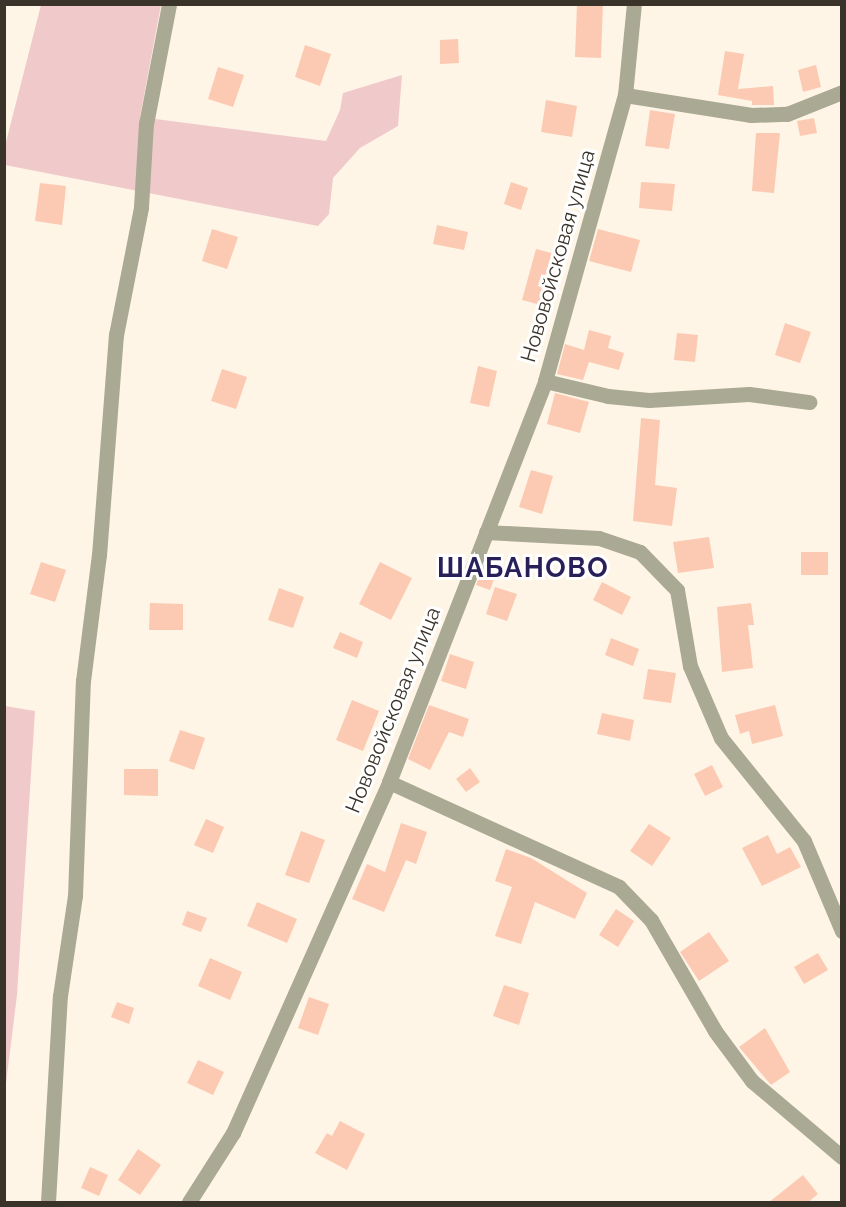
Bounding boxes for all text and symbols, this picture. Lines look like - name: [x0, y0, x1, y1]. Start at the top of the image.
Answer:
- street label: Нововойсковая улица: [516, 147, 600, 365]
- district label: ШАБАНОВО: [437, 552, 609, 584]
- street label: Нововойсковая улица: [340, 603, 446, 817]

